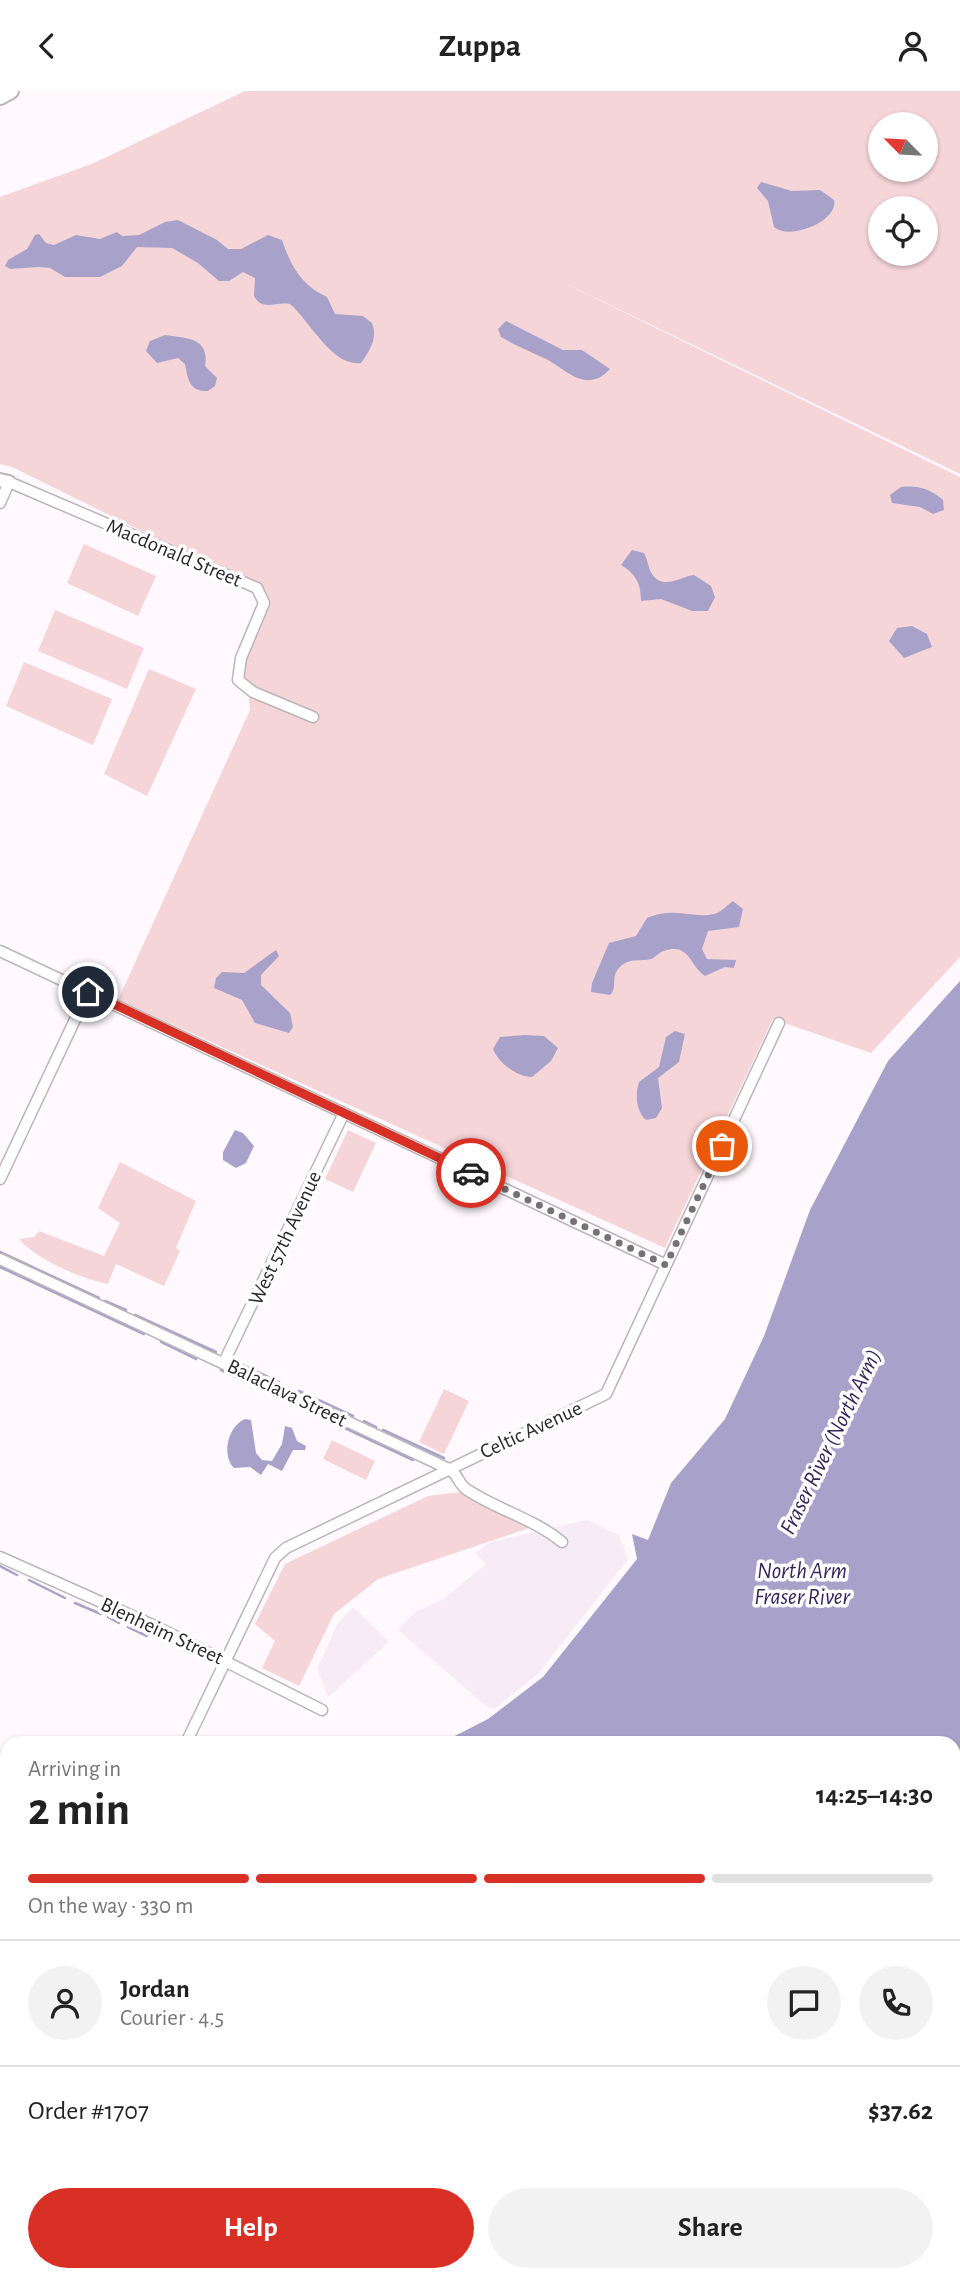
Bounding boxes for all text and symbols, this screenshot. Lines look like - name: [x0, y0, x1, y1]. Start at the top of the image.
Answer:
- icon: back: [28, 27, 66, 65]
- icon: person: [894, 27, 932, 65]
- text: Zuppa: [439, 30, 521, 62]
- north arrow: [868, 112, 938, 182]
- map controls: [868, 112, 938, 266]
- button: locate: [868, 196, 938, 266]
- street label: Macdonald Street: [103, 515, 245, 591]
- pin: [58, 962, 118, 1022]
- icon: home: [69, 973, 107, 1011]
- pin: [692, 1116, 752, 1176]
- icon: bag: [703, 1127, 741, 1165]
- courier: [436, 1138, 506, 1208]
- icon: car: [452, 1154, 490, 1192]
- street label: West 57th Avenue: [245, 1168, 325, 1308]
- water label: Fraser River (North Arm): [776, 1346, 886, 1538]
- street label: Balaclava Street: [224, 1355, 350, 1431]
- street label: Celtic Avenue: [477, 1397, 585, 1463]
- water label: North Arm Fraser River: [754, 1560, 850, 1609]
- street label: Blenheim Street: [98, 1594, 227, 1669]
- text: Arriving in: [28, 1758, 121, 1781]
- text: 14:25–14:30: [816, 1782, 933, 1808]
- text: 2 min: [28, 1787, 130, 1833]
- text: On the way · 330 m: [28, 1895, 193, 1918]
- button: person: [28, 1966, 102, 2040]
- button: chat: [767, 1966, 841, 2040]
- button: phone: [859, 1966, 933, 2040]
- text: Jordan: [120, 1976, 190, 2002]
- text: Courier · 4.5: [120, 2007, 224, 2030]
- text: Order #1707: [28, 2098, 149, 2124]
- text: $37.62: [868, 2098, 933, 2124]
- button: Help: [28, 2188, 474, 2268]
- button: Share: [488, 2188, 933, 2268]

